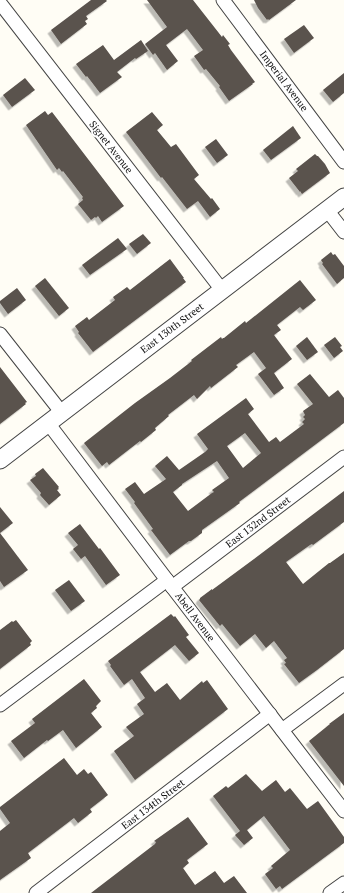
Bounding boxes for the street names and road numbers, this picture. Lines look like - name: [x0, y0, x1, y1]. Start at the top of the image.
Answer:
- street label: Imperial Avenue: [257, 48, 311, 114]
- street label: Signet Avenue: [86, 118, 136, 176]
- street label: East 130th Street: [138, 300, 206, 356]
- street label: East 132nd Street: [223, 493, 293, 551]
- street label: Abell Avenue: [172, 590, 218, 644]
- street label: East 134th Street: [119, 776, 187, 832]

